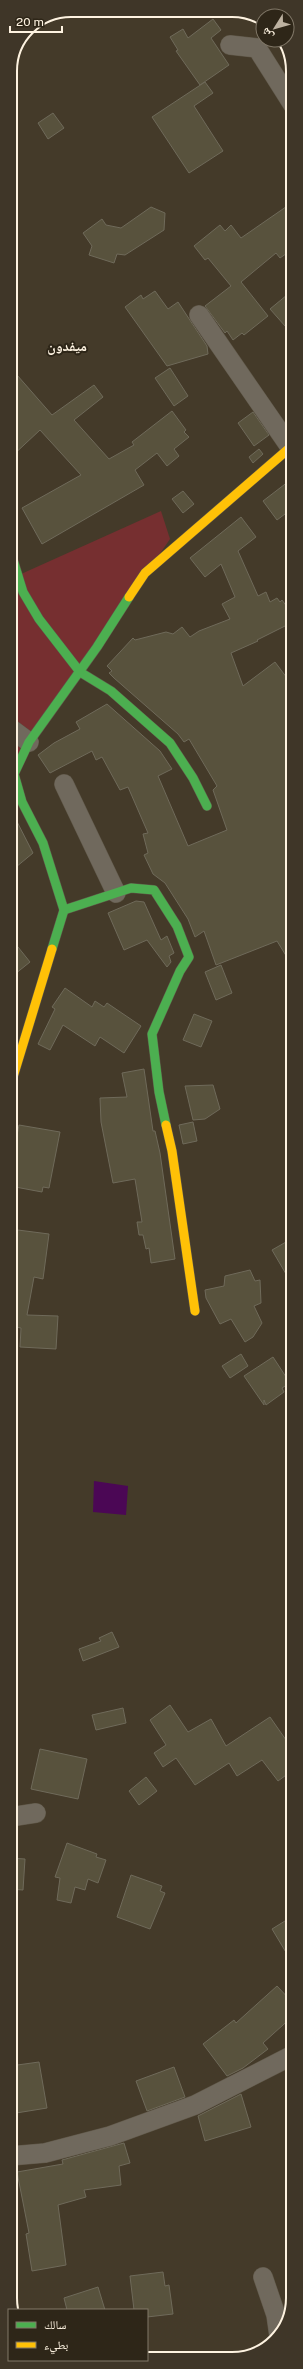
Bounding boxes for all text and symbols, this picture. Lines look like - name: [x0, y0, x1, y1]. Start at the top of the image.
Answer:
- scale bar: [10, 8, 62, 34]
- north arrow: [255, 8, 295, 48]
- text: 20 m: [16, 15, 44, 29]
- text: ش: [259, 24, 277, 42]
- district label: ميفدون: [47, 338, 87, 355]
- legend: [8, 2309, 148, 2361]
- text: سالك: [44, 2318, 66, 2332]
- text: بطيء: [44, 2338, 68, 2355]

